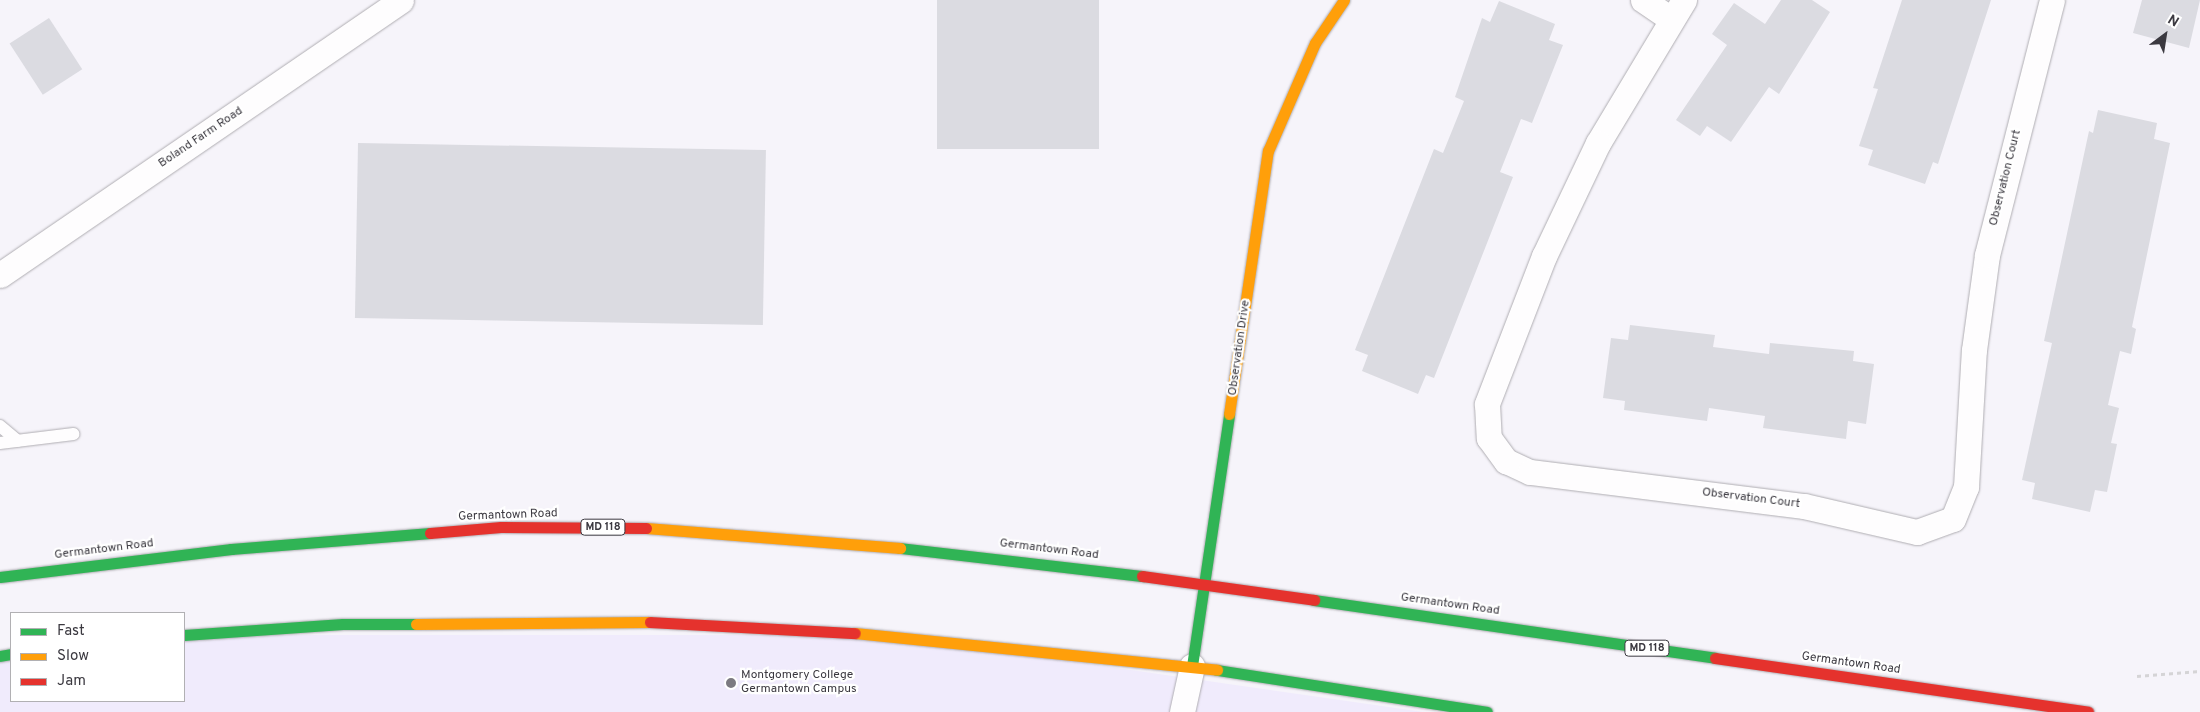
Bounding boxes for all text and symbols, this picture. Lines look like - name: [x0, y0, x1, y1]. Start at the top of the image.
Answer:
- north arrow: [2140, 10, 2190, 60]
- text: N: [2164, 12, 2182, 32]
- street label: Boland Farm Road: [156, 105, 246, 171]
- street label: Observation Court: [1987, 128, 2025, 228]
- street label: Observation Drive: [1226, 299, 1254, 397]
- street label: Observation Court: [1701, 486, 1801, 512]
- street label: Germantown Road: [458, 507, 558, 525]
- road number: MD 118: [579, 518, 627, 536]
- street label: Germantown Road: [54, 537, 154, 563]
- street label: Germantown Road: [999, 537, 1099, 563]
- street label: Germantown Road: [1400, 591, 1500, 619]
- legend: [10, 612, 185, 702]
- text: Fast: [57, 622, 85, 641]
- road number: MD 118: [1623, 640, 1671, 656]
- text: Slow: [57, 647, 89, 666]
- street label: Germantown Road: [1801, 650, 1901, 678]
- place label: Montgomery College Germantown Campus: [741, 669, 857, 697]
- text: Jam: [57, 672, 86, 691]
- marker: Montgomery College Germantown Campus: [725, 677, 737, 689]

